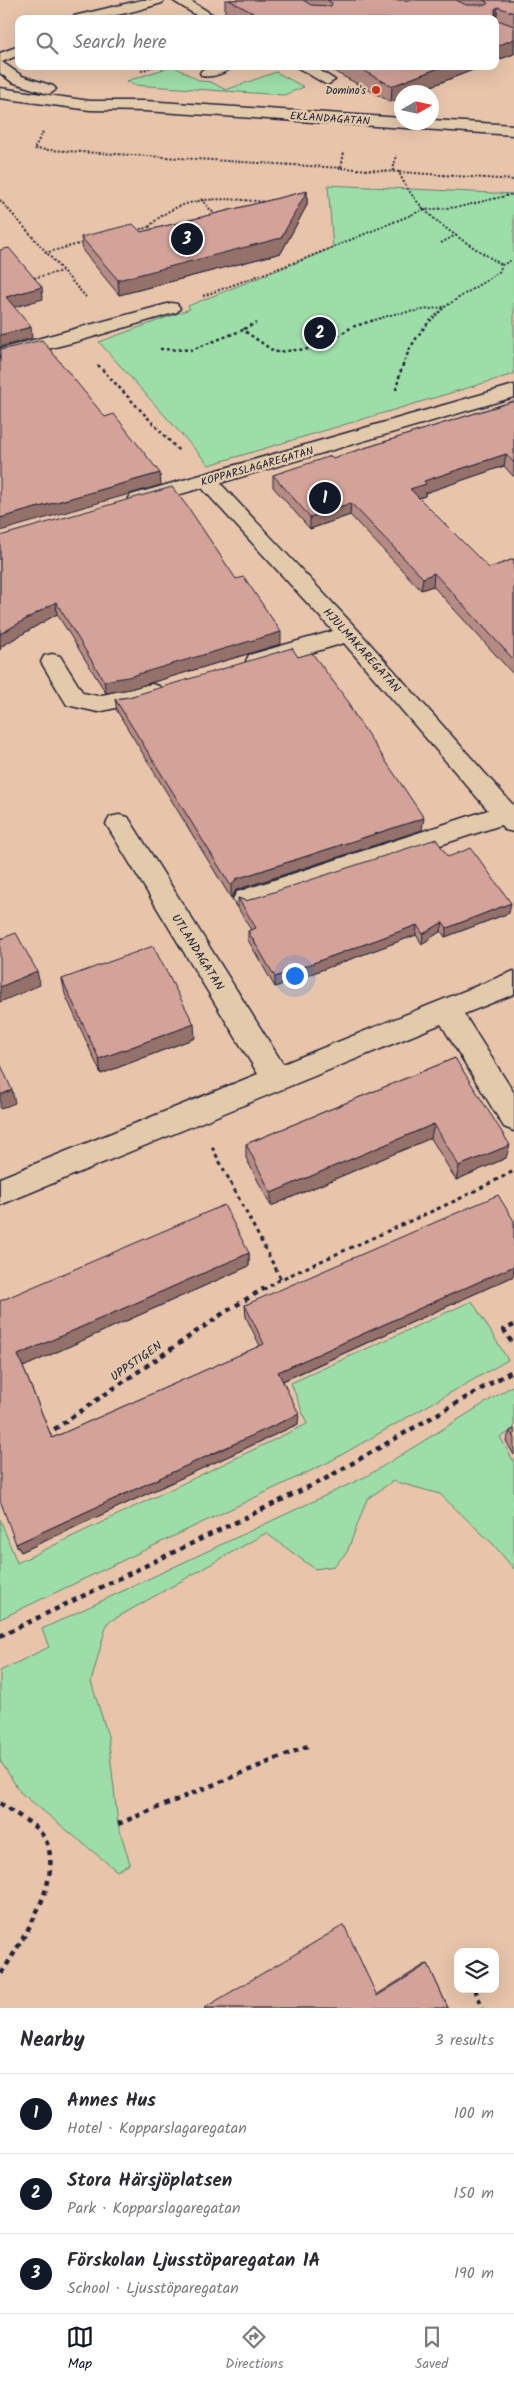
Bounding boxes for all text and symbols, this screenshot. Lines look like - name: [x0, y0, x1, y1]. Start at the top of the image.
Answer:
- search box: [15, 15, 499, 70]
- text: Search here: [73, 28, 167, 58]
- icon: search: [33, 29, 61, 57]
- place label: Domino's: [325, 82, 366, 100]
- marker: Domino's: [370, 84, 382, 96]
- north arrow: [394, 85, 439, 130]
- street label: EKLANDAGATAN: [289, 107, 371, 131]
- pin: 3: [171, 220, 203, 258]
- pin: 2: [304, 314, 336, 352]
- street label: KOPPARSLAGAREGATAN: [199, 442, 316, 492]
- pin: 1: [309, 479, 341, 517]
- street label: HJULMAKAREGATAN: [318, 603, 405, 697]
- street label: UTLANDAGATAN: [166, 910, 229, 994]
- your location: [282, 963, 308, 989]
- street label: UPPSTIGEN: [107, 1337, 166, 1386]
- map controls: [454, 1948, 499, 1993]
- button: layers: [454, 1948, 499, 1993]
- text: Nearby: [20, 2024, 85, 2057]
- text: 3 results: [435, 2028, 494, 2053]
- text: Annes Hus: [67, 2086, 156, 2116]
- text: 1: [34, 2101, 38, 2126]
- text: 100 m: [454, 2101, 494, 2126]
- text: Hotel · Kopparslagaregatan: [67, 2116, 247, 2141]
- text: Stora Härsjöplatsen: [67, 2166, 232, 2196]
- text: 2: [31, 2181, 41, 2206]
- text: 150 m: [453, 2181, 494, 2206]
- text: Park · Kopparslagaregatan: [67, 2196, 241, 2221]
- text: Förskolan Ljusstöparegatan 1A: [67, 2246, 320, 2276]
- text: 3: [32, 2261, 40, 2286]
- text: 190 m: [454, 2261, 494, 2286]
- text: School · Ljusstöparegatan: [67, 2276, 239, 2301]
- tab: Map: [66, 2323, 94, 2375]
- tab: Directions: [225, 2323, 283, 2375]
- tab: Saved: [415, 2323, 448, 2375]

